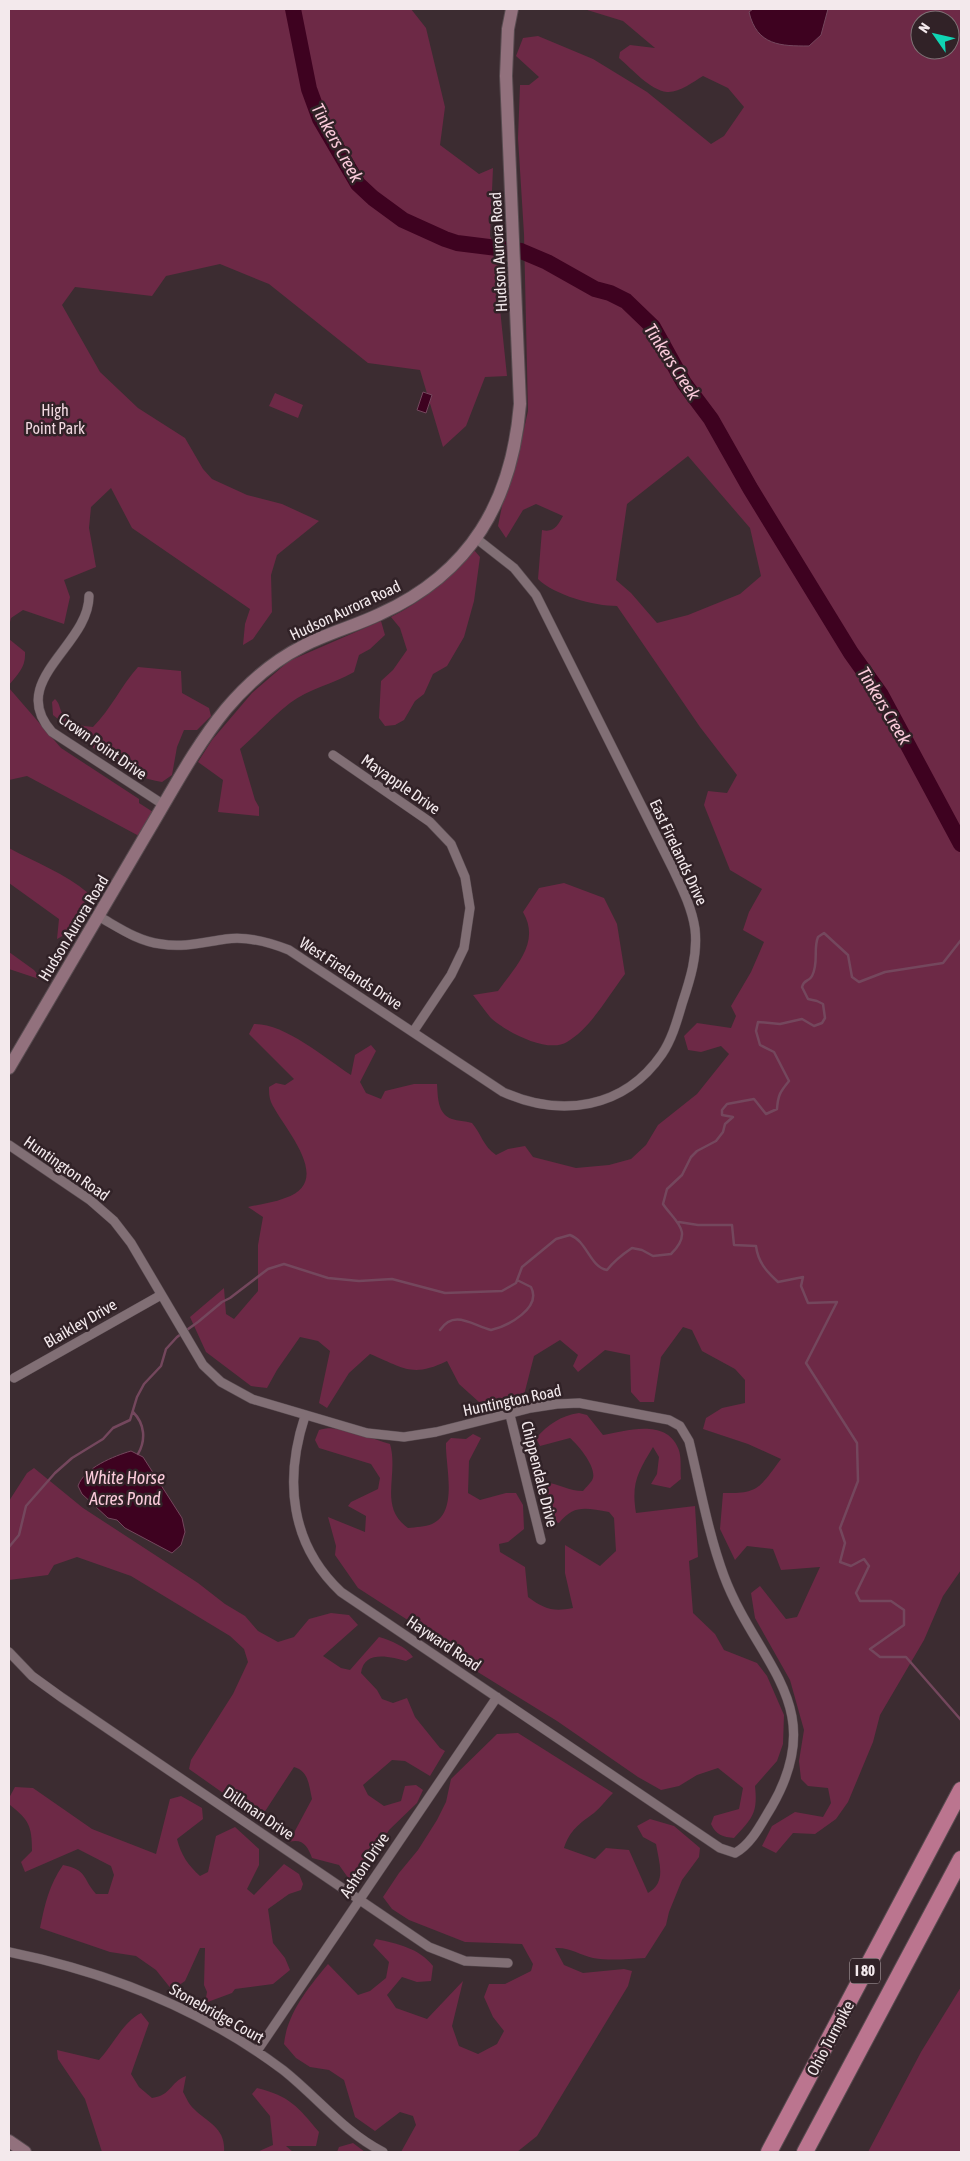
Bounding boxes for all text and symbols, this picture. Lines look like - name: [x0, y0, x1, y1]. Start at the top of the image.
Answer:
- north arrow: [910, 10, 960, 60]
- text: N: [915, 20, 933, 36]
- water label: Tinkers Creek: [307, 100, 368, 187]
- street label: Hudson Aurora Road: [486, 192, 510, 312]
- water label: Tinkers Creek: [640, 320, 706, 405]
- park label: High Point Park: [25, 401, 85, 437]
- street label: Hudson Aurora Road: [287, 576, 403, 644]
- water label: Tinkers Creek: [853, 663, 916, 749]
- street label: Crown Point Drive: [56, 709, 150, 783]
- street label: Mayapple Drive: [358, 750, 444, 819]
- street label: East Firelands Drive: [647, 796, 711, 908]
- street label: Hudson Aurora Road: [34, 872, 112, 984]
- street label: West Firelands Drive: [296, 933, 406, 1013]
- street label: Huntington Road: [20, 1132, 113, 1205]
- street label: Blaikley Drive: [40, 1295, 120, 1352]
- street label: Huntington Road: [461, 1381, 563, 1420]
- street label: Chippendale Drive: [517, 1419, 562, 1529]
- water label: White Horse Acres Pond: [85, 1467, 165, 1509]
- street label: Hayward Road: [403, 1612, 484, 1675]
- street label: Dillman Drive: [220, 1783, 298, 1843]
- street label: Ashton Drive: [336, 1829, 392, 1901]
- road number: I 80: [850, 1958, 880, 1984]
- street label: Stonebridge Court: [166, 1980, 268, 2047]
- street label: Ohio Turnpike: [803, 1997, 858, 2079]

